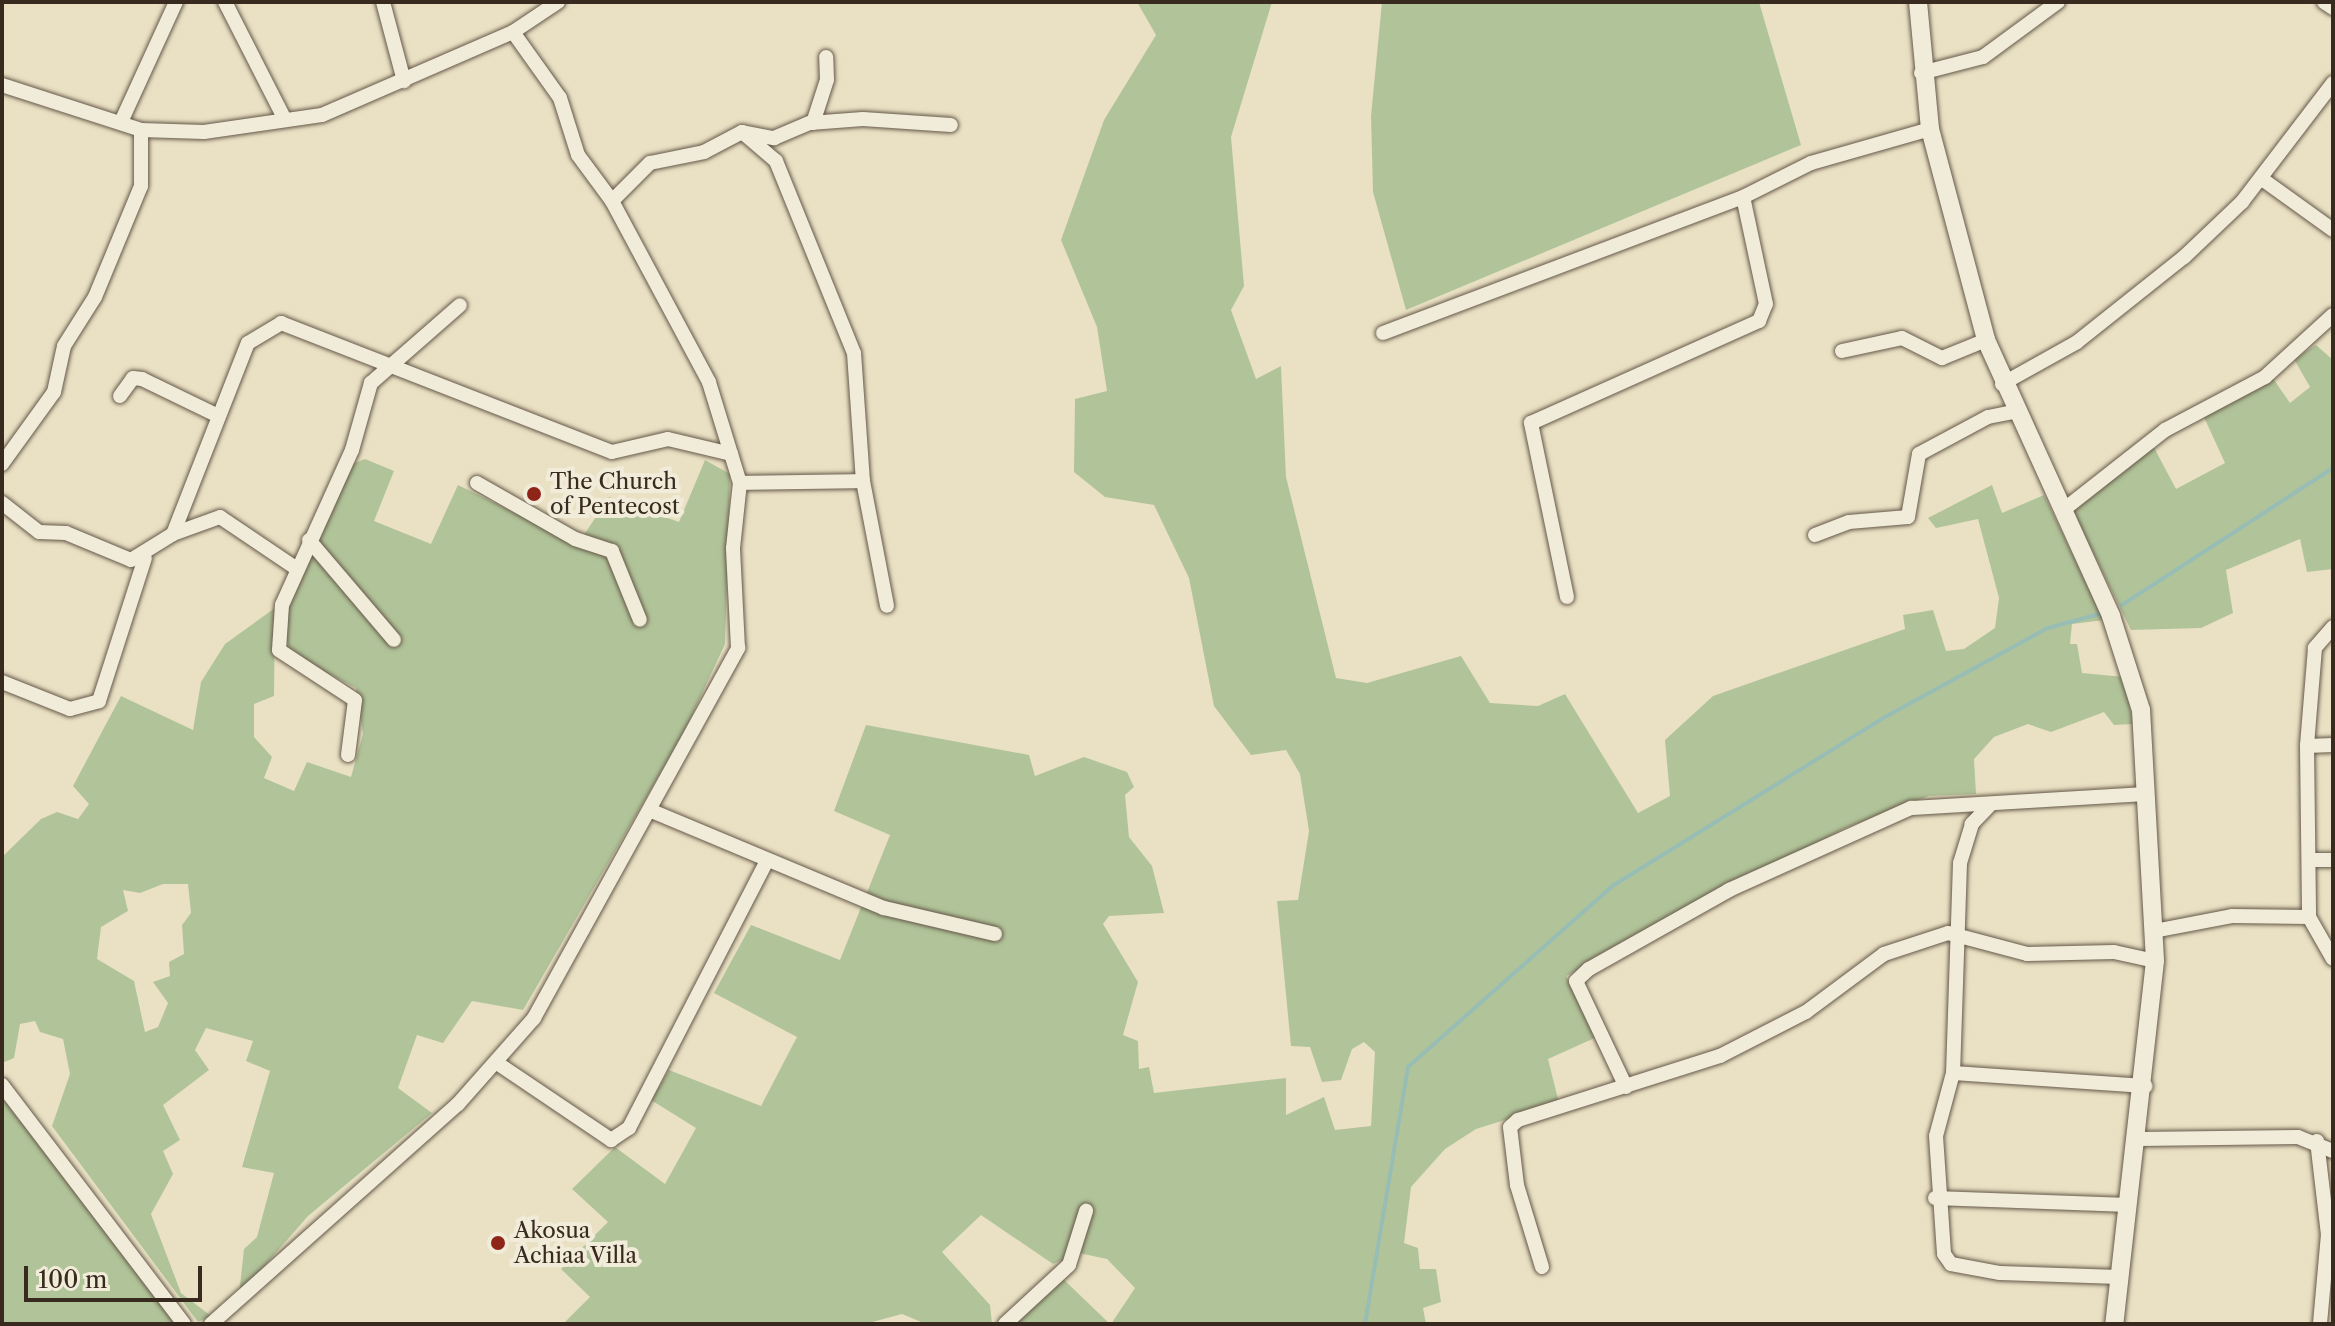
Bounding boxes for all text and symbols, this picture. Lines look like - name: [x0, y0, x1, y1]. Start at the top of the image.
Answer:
- place label: The Church of Pentecost: [550, 468, 680, 520]
- marker: The Church of Pentecost: [525, 485, 543, 503]
- place label: Akosua Achiaa Villa: [514, 1217, 638, 1268]
- marker: Akosua Achiaa Villa: [489, 1234, 507, 1252]
- scale bar: [28, 1250, 206, 1300]
- text: 100 m: [38, 1265, 107, 1294]

